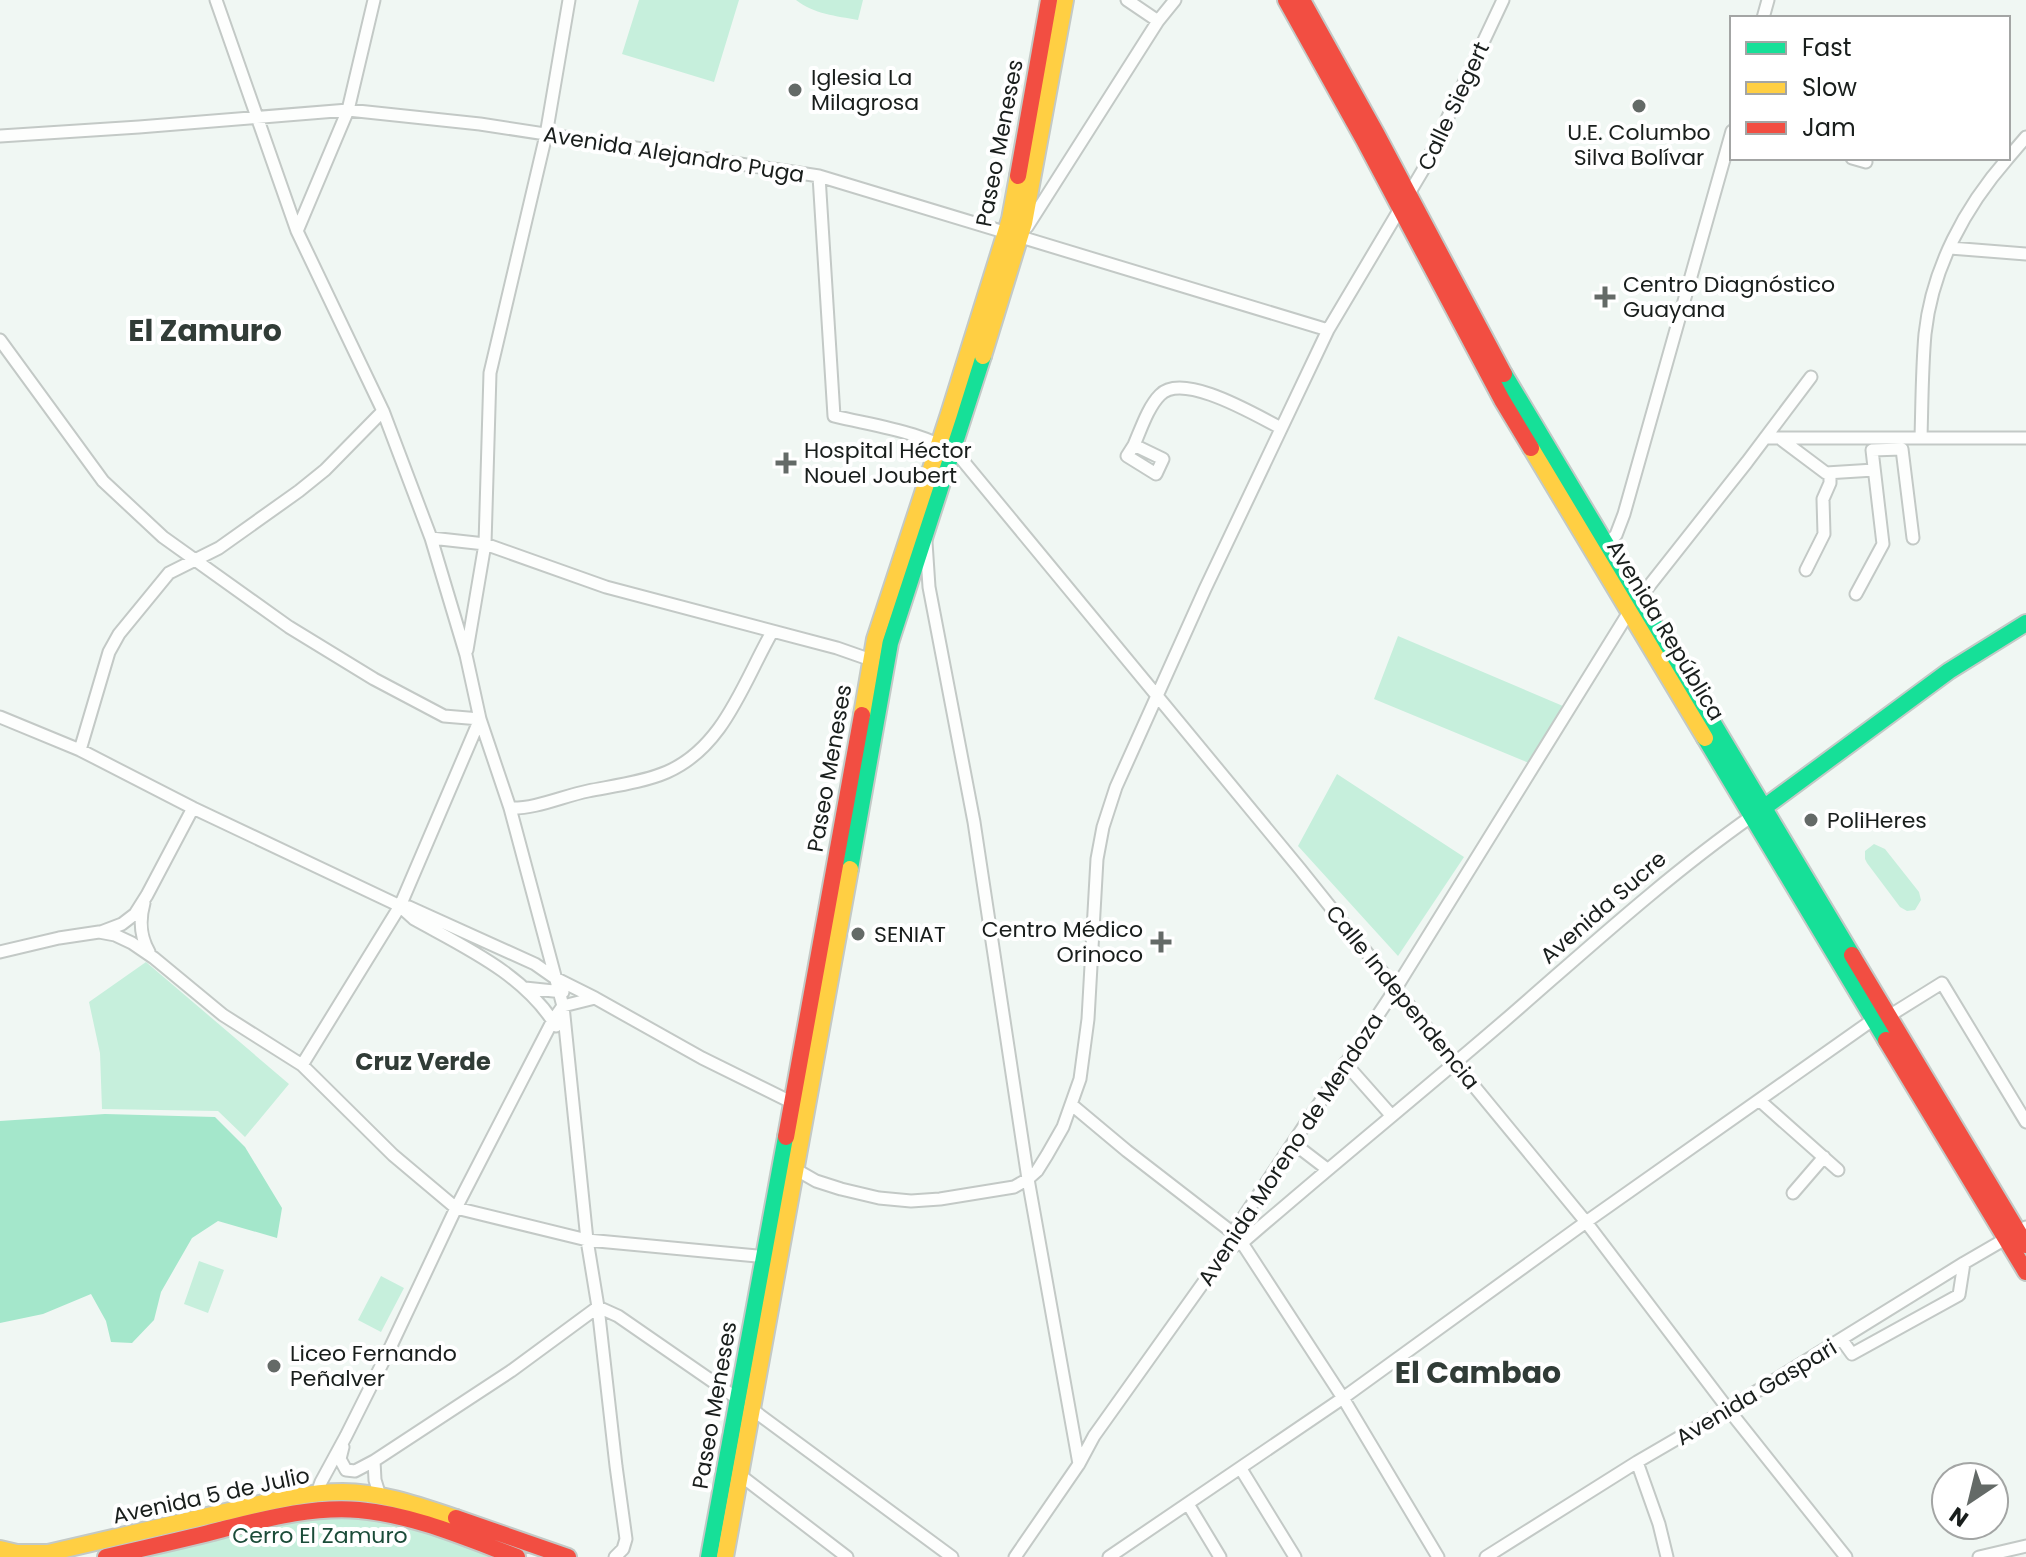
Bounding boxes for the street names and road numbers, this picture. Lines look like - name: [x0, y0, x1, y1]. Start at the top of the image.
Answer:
- street label: Calle Siegert: [1410, 37, 1497, 176]
- street label: Paseo Meneses: [968, 57, 1031, 229]
- street label: Avenida Alejandro Puga: [541, 119, 807, 190]
- street label: Avenida República: [1599, 534, 1732, 726]
- street label: Paseo Meneses: [800, 682, 859, 854]
- street label: Avenida Sucre: [1533, 844, 1673, 971]
- street label: Calle Independencia: [1318, 899, 1487, 1096]
- street label: Avenida Moreno de Mendoza: [1190, 1007, 1390, 1292]
- street label: Paseo Meneses: [685, 1319, 744, 1491]
- street label: Avenida Gaspari: [1670, 1332, 1843, 1453]
- street label: Avenida 5 de Julio: [110, 1459, 312, 1532]

